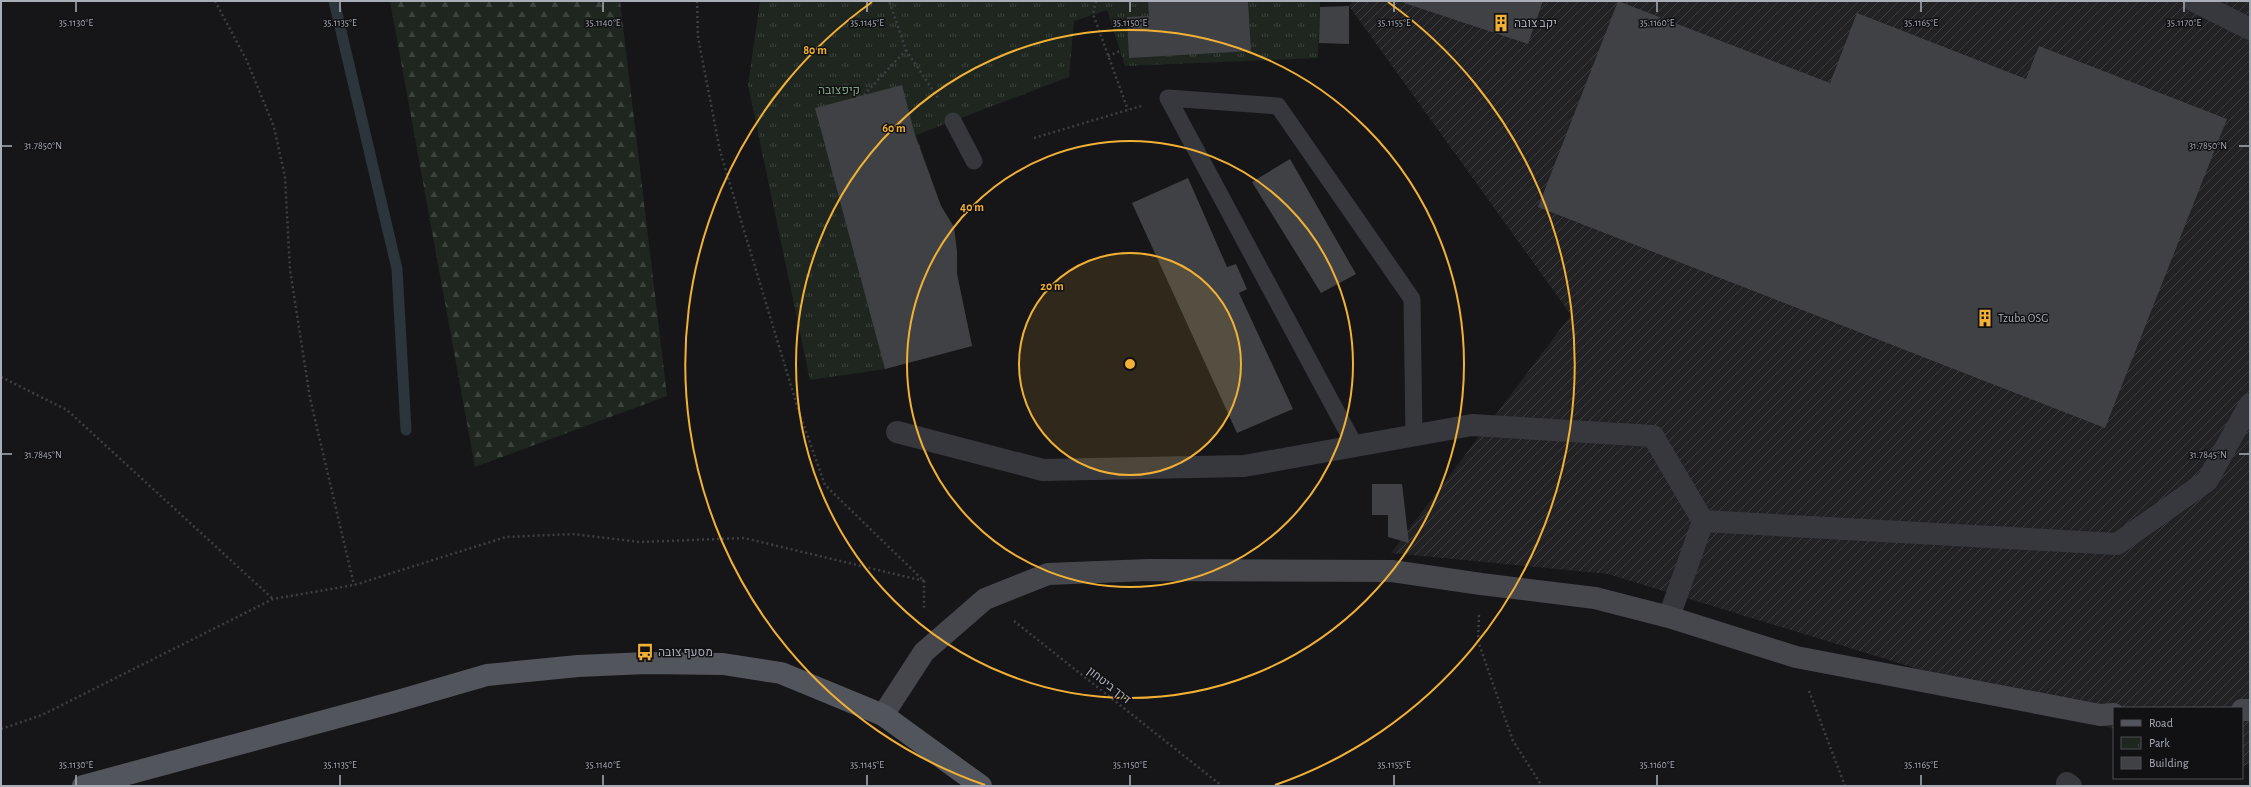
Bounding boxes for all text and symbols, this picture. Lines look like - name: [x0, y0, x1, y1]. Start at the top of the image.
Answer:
- building icon: יקב צובה: [1491, 13, 1511, 33]
- place label: יקב צובה: [1514, 17, 1557, 29]
- text: 35.1130°E: [59, 18, 93, 28]
- text: 35.1135°E: [323, 18, 357, 28]
- text: 35.1140°E: [585, 18, 621, 28]
- text: 35.1145°E: [850, 18, 884, 28]
- text: 35.1150°E: [1113, 18, 1148, 28]
- text: 35.1155°E: [1377, 18, 1411, 28]
- text: 35.1160°E: [1639, 18, 1675, 28]
- text: 35.1165°E: [1904, 18, 1938, 28]
- text: 35.1170°E: [2167, 18, 2202, 28]
- text: 80 m: [803, 44, 827, 56]
- park label: קיפצובה: [818, 84, 860, 96]
- text: 60 m: [882, 122, 906, 134]
- text: 31.7850°N: [24, 141, 62, 151]
- text: 31.7850°N: [2189, 141, 2227, 151]
- text: 40 m: [960, 201, 984, 213]
- text: 20 m: [1040, 280, 1064, 292]
- building icon: Tzuba OSG: [1975, 308, 1995, 328]
- place label: Tzuba OSG: [1998, 312, 2048, 324]
- centre of rings: [1123, 357, 1137, 371]
- text: 31.7845°N: [24, 450, 62, 460]
- text: 31.7845°N: [2189, 450, 2227, 460]
- bus stop icon: מסעף צובה: [635, 642, 655, 662]
- place label: מסעף צובה: [658, 646, 713, 658]
- street label: דרך ביטחון: [1085, 664, 1133, 706]
- legend: [2113, 707, 2243, 779]
- text: Road: [2149, 717, 2173, 729]
- text: Park: [2149, 737, 2170, 749]
- text: Building: [2149, 757, 2189, 769]
- text: 35.1130°E: [59, 760, 93, 770]
- text: 35.1135°E: [323, 760, 357, 770]
- text: 35.1140°E: [585, 760, 621, 770]
- text: 35.1145°E: [850, 760, 884, 770]
- text: 35.1150°E: [1113, 760, 1148, 770]
- text: 35.1155°E: [1377, 760, 1411, 770]
- text: 35.1160°E: [1639, 760, 1675, 770]
- text: 35.1165°E: [1904, 760, 1938, 770]

